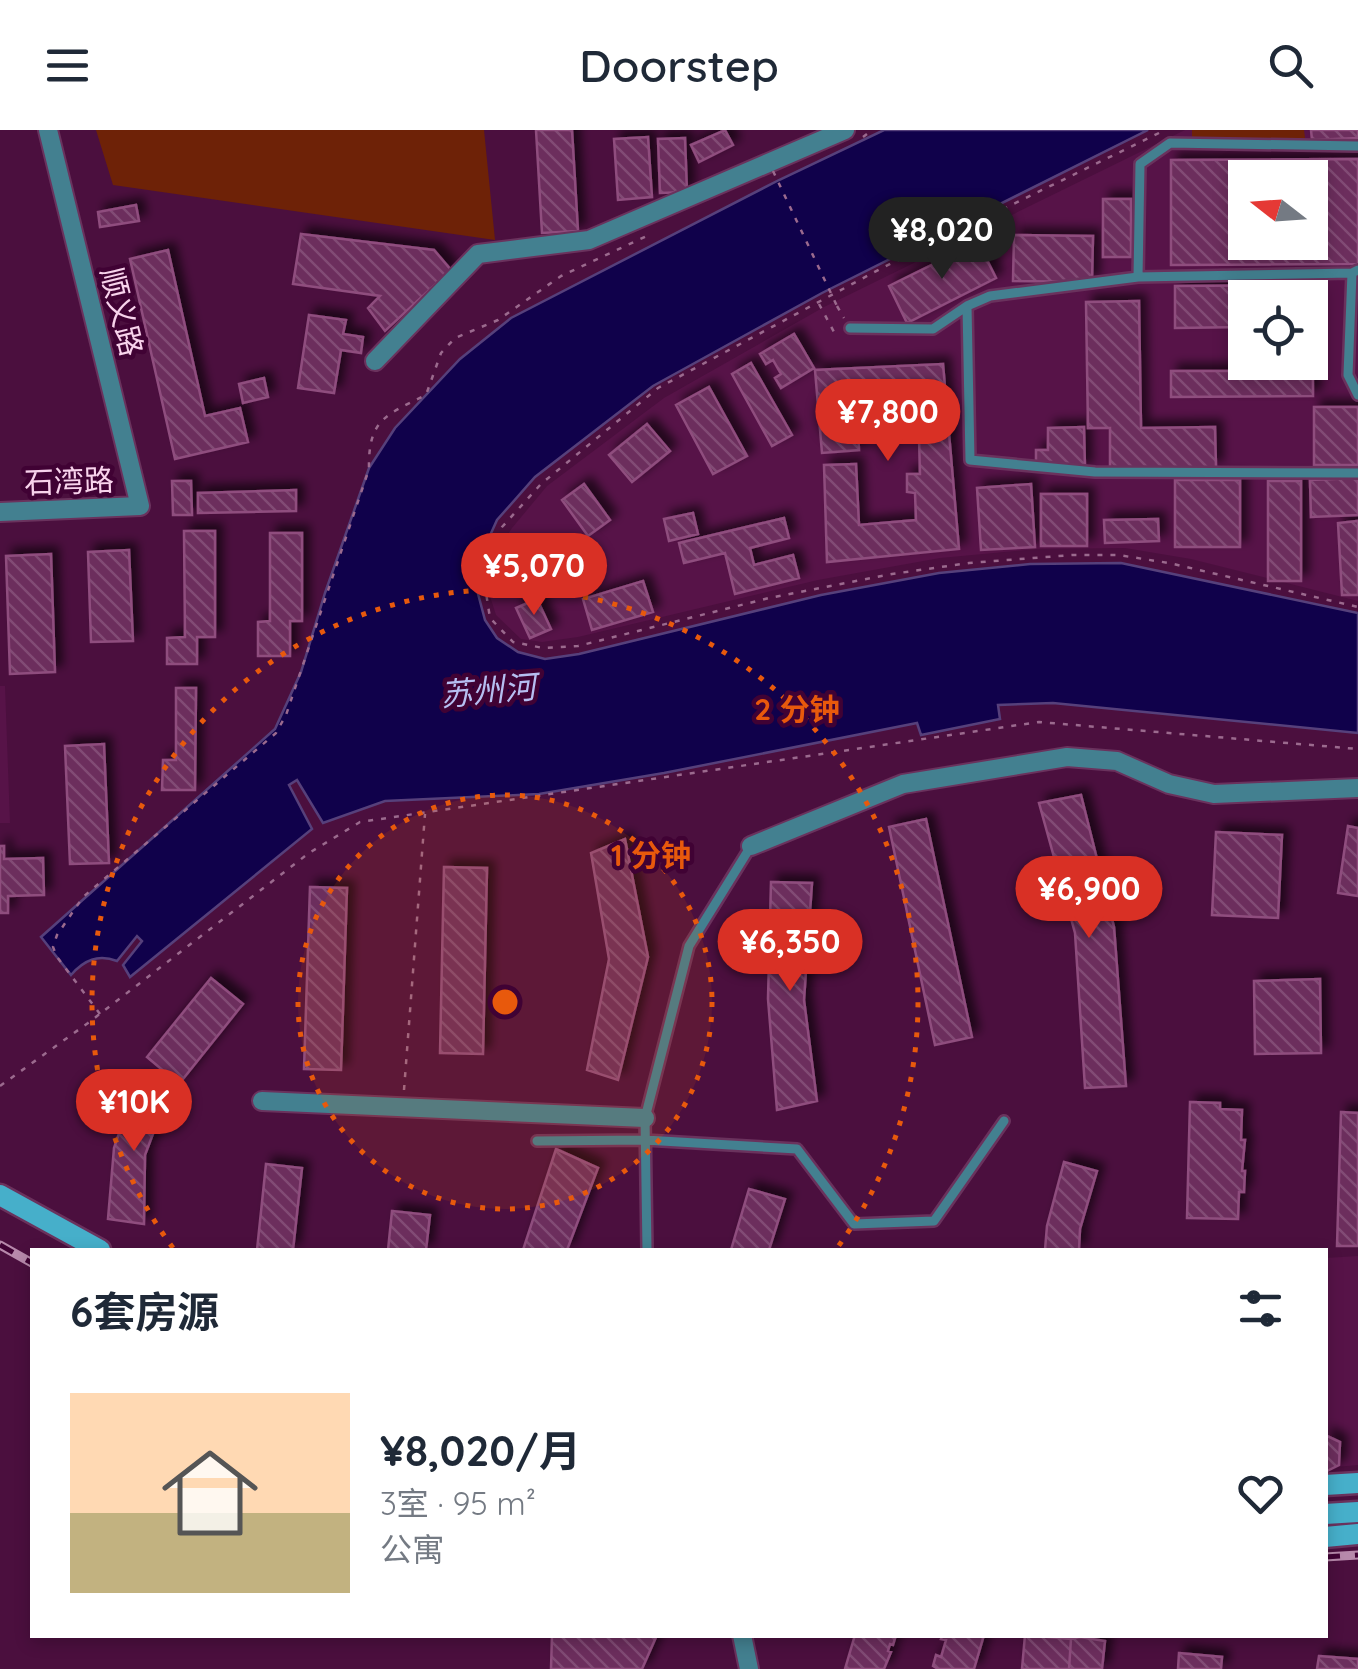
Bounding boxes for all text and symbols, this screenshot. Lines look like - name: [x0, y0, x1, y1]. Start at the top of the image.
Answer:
- text: Doorstep: [579, 37, 779, 93]
- icon: menu: [40, 38, 95, 93]
- icon: search: [1263, 38, 1318, 93]
- north arrow: [1228, 160, 1328, 260]
- map controls: [1228, 160, 1328, 380]
- pin: ¥8,020: [861, 197, 1023, 282]
- text: ¥8,020: [891, 209, 993, 249]
- street label: 顺义路: [93, 263, 151, 360]
- button: locate: [1228, 280, 1328, 380]
- pin: ¥7,800: [807, 379, 969, 464]
- text: ¥7,800: [837, 391, 939, 431]
- street label: 石湾路: [23, 460, 115, 502]
- pin: ¥5,070: [453, 533, 615, 618]
- text: ¥5,070: [483, 545, 585, 585]
- water label: 苏州河: [438, 665, 543, 714]
- text: 2 分钟: [754, 690, 840, 728]
- text: 1 分钟: [611, 836, 691, 874]
- pin: ¥6,900: [1008, 856, 1170, 941]
- text: ¥6,900: [1037, 868, 1141, 908]
- pin: ¥6,350: [709, 909, 871, 994]
- text: ¥6,350: [740, 921, 840, 961]
- centre of rings: [487, 984, 523, 1020]
- pin: ¥10K: [75, 1069, 193, 1154]
- text: ¥10K: [98, 1081, 170, 1121]
- icon: filters: [1233, 1281, 1288, 1336]
- text: 6套房源: [70, 1285, 219, 1338]
- text: ¥8,020/月: [380, 1424, 581, 1477]
- icon: home: [150, 1433, 270, 1553]
- icon: heart: [1233, 1466, 1288, 1521]
- text: 3室 · 95 m²: [380, 1483, 536, 1523]
- text: 公寓: [380, 1529, 444, 1569]

